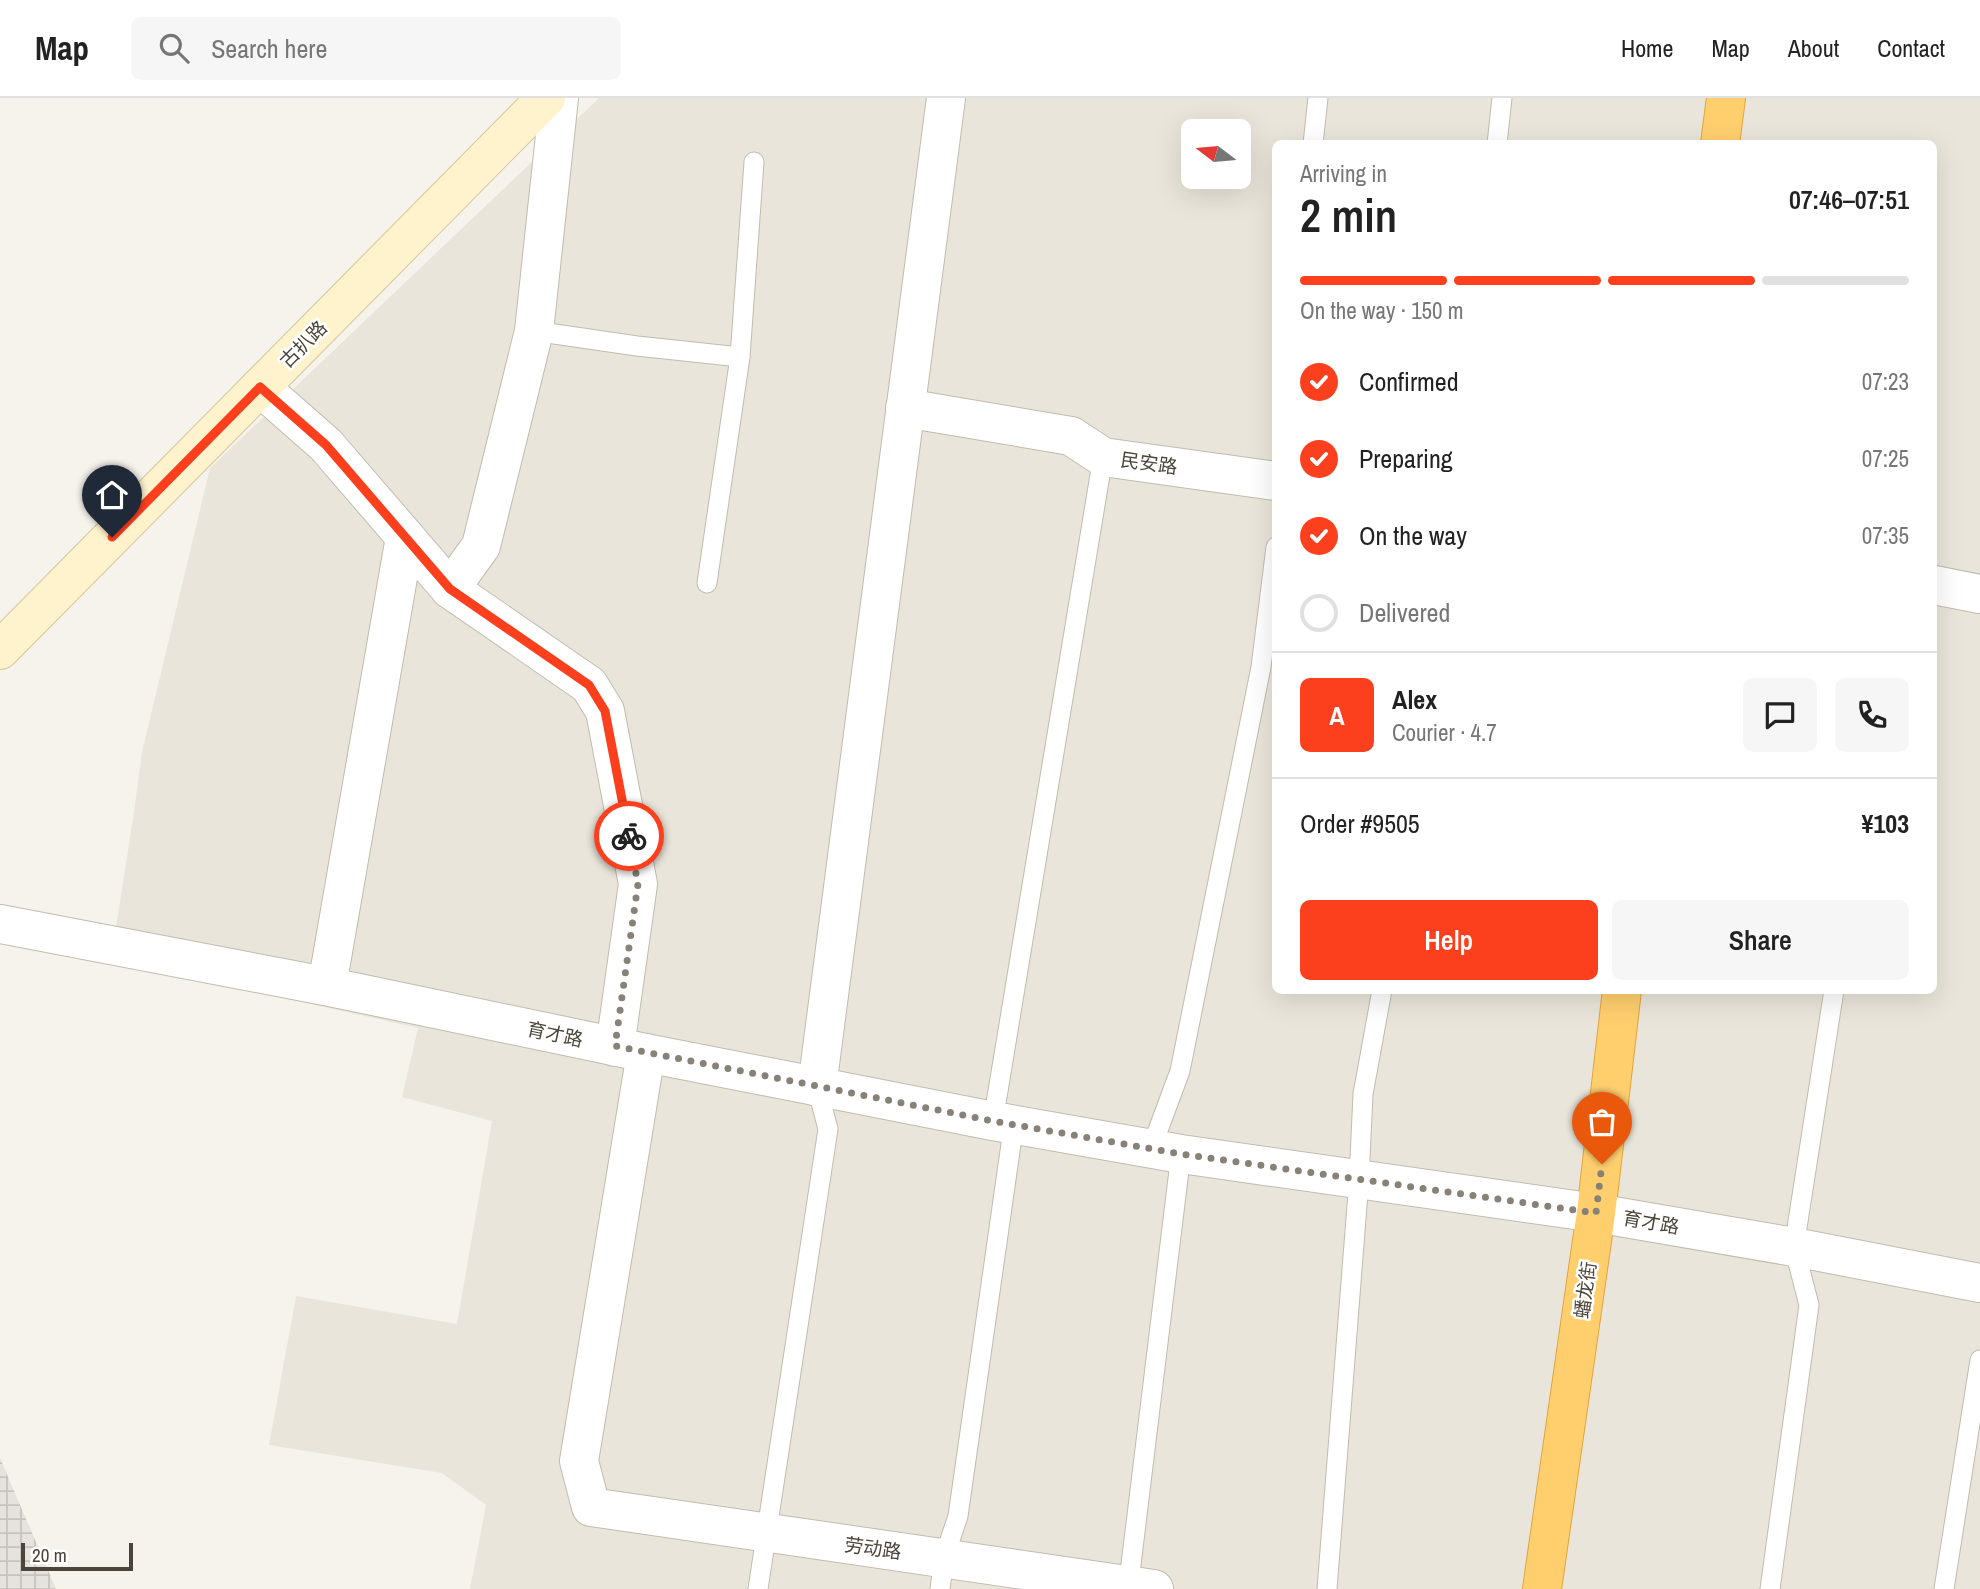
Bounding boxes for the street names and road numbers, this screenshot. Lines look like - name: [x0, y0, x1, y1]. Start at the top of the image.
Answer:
- street label: 古扒路: [274, 315, 332, 373]
- street label: 民安路: [1119, 446, 1179, 480]
- street label: 育才路: [524, 1015, 586, 1053]
- street label: 育才路: [1621, 1204, 1681, 1240]
- street label: 蟠龙街: [1568, 1260, 1602, 1320]
- street label: 劳动路: [843, 1531, 903, 1565]

